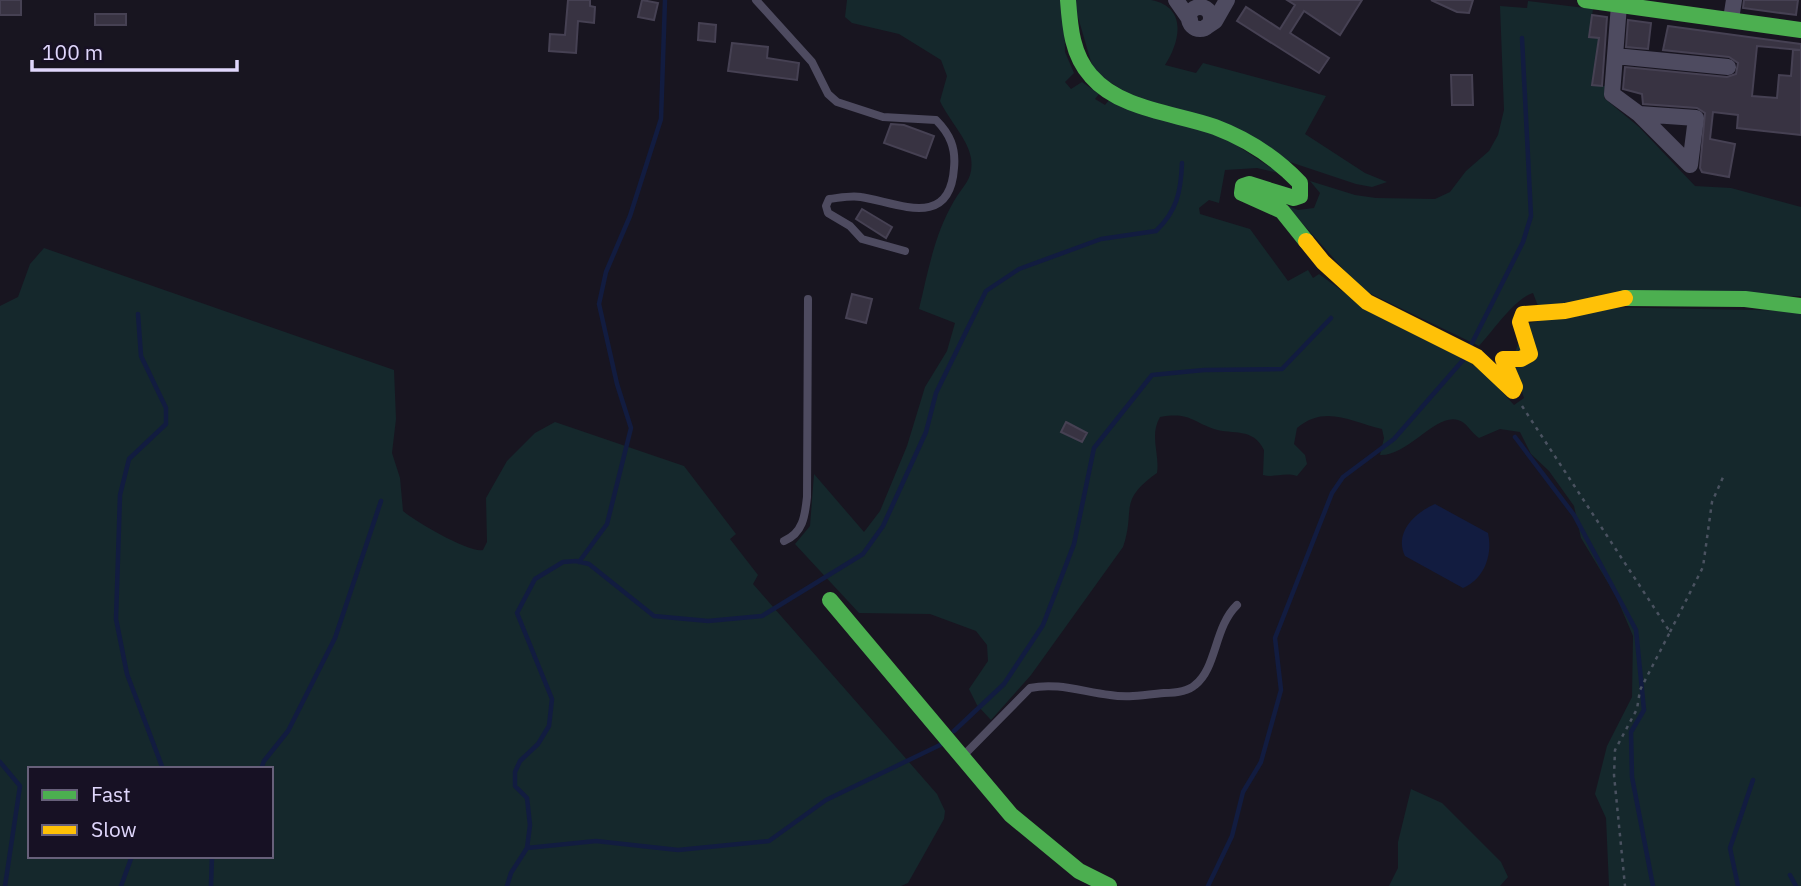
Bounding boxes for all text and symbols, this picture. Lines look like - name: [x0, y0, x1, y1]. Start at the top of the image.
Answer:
- scale bar: [32, 28, 236, 72]
- text: 100 m: [42, 38, 103, 66]
- legend: [28, 767, 273, 858]
- text: Fast: [91, 780, 131, 808]
- text: Slow: [91, 815, 137, 843]

